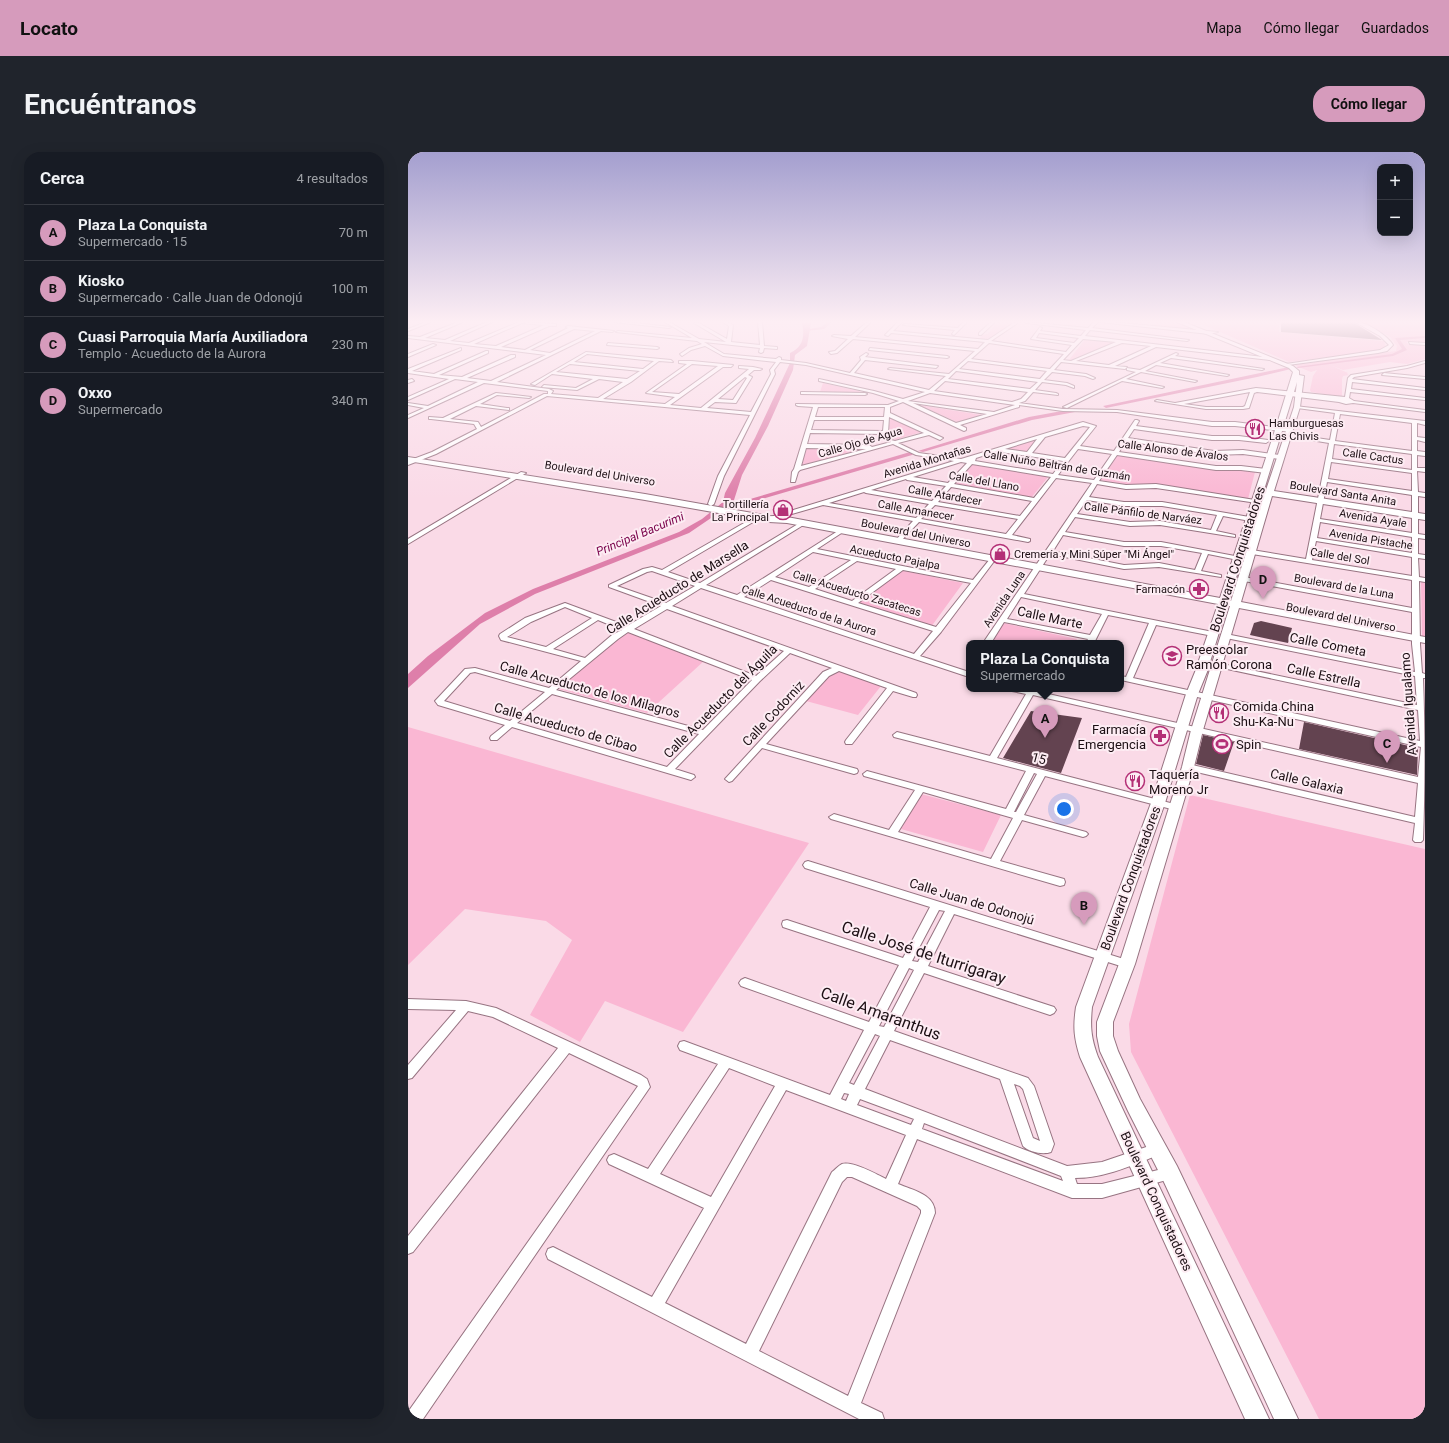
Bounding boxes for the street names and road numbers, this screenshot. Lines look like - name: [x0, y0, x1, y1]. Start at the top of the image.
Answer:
- street label: Calle Ojo de Agua: [817, 424, 903, 461]
- street label: Calle Alonso de Ávalos: [1117, 437, 1229, 464]
- street label: Avenida Montañas: [882, 442, 973, 481]
- street label: Calle Cactus: [1342, 446, 1405, 467]
- street label: Calle Nuño Beltrán de Guzmán: [982, 447, 1131, 484]
- street label: Boulevard del Universo: [544, 458, 656, 489]
- street label: Calle del Llano: [948, 469, 1020, 494]
- street label: Boulevard Santa Anita: [1289, 479, 1397, 508]
- street label: Calle Atardecer: [907, 483, 983, 508]
- street label: Boulevard Conquistadores: [1207, 484, 1268, 634]
- street label: Calle Amanecer: [877, 497, 955, 524]
- street label: Calle Pánfilo de Narváez: [1083, 500, 1203, 527]
- street label: Avenida Ayale: [1338, 507, 1408, 530]
- street label: Boulevard del Universo: [860, 516, 972, 551]
- street label: Avenida Pistache: [1328, 526, 1414, 553]
- street label: Calle Acueducto de Marsella: [603, 537, 751, 637]
- street label: Acueducto Pajalpa: [849, 542, 941, 573]
- street label: Calle del Sol: [1309, 545, 1371, 568]
- street label: Calle Acueducto Zacatecas: [791, 568, 923, 619]
- street label: Avenida Luna: [981, 568, 1028, 630]
- street label: Boulevard de la Luna: [1293, 571, 1395, 602]
- street label: Calle Acueducto de la Aurora: [740, 582, 878, 638]
- street label: Boulevard del Universo: [1285, 600, 1397, 635]
- street label: Calle Marte: [1016, 603, 1084, 632]
- street label: Calle Cometa: [1288, 630, 1367, 659]
- street label: Calle Acueducto del Águila: [660, 641, 780, 761]
- street label: Avenida Igualamo: [1397, 652, 1420, 756]
- street label: Calle Acueducto de los Milagros: [498, 658, 682, 721]
- street label: Calle Estrella: [1286, 660, 1362, 691]
- street label: Calle Codorniz: [739, 677, 808, 749]
- street label: Calle Acueducto de Cibao: [493, 700, 639, 755]
- street label: 15: [1030, 749, 1048, 768]
- street label: Calle Galaxia: [1269, 766, 1345, 797]
- street label: Boulevard Conquistadores: [1097, 804, 1164, 952]
- street label: Calle Juan de Odonojú: [908, 875, 1036, 928]
- street label: Calle José de Iturrigaray: [839, 917, 1009, 988]
- street label: Calle Amaranthus: [818, 983, 943, 1044]
- street label: Boulevard Conquistadores: [1118, 1129, 1196, 1274]

